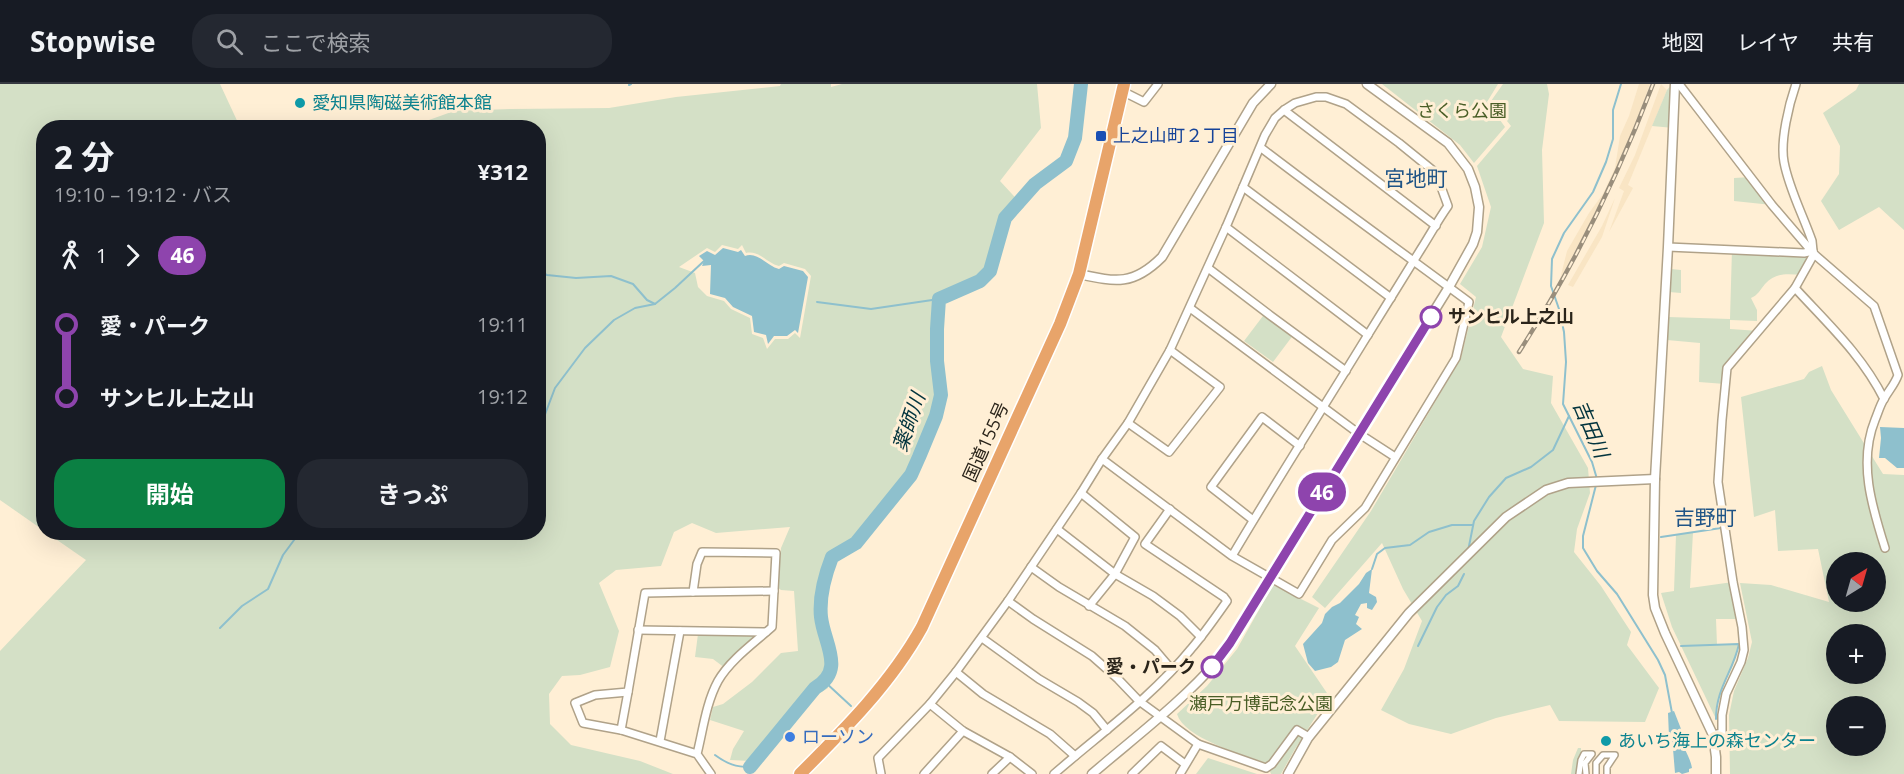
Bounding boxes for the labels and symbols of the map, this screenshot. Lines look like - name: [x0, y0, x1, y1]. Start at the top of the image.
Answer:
- place label: 愛知県陶磁美術館本館: [312, 90, 492, 114]
- marker: 愛知県陶磁美術館本館: [293, 96, 307, 110]
- park label: さくら公園: [1417, 98, 1507, 122]
- place label: 上之山町２丁目: [1113, 123, 1239, 147]
- marker: 上之山町２丁目: [1094, 129, 1108, 143]
- district label: 宮地町: [1385, 164, 1448, 192]
- place label: サンヒル上之山: [1448, 304, 1574, 328]
- marker: サンヒル上之山: [1420, 306, 1442, 328]
- water label: 薬師川: [886, 387, 932, 455]
- water label: 吉田川: [1567, 396, 1616, 464]
- street label: 国道155号: [957, 398, 1013, 485]
- line badge: 46: [1295, 472, 1349, 512]
- district label: 吉野町: [1674, 503, 1737, 531]
- north arrow: [1826, 552, 1886, 612]
- place label: 愛・パーク: [1106, 654, 1196, 678]
- marker: 愛・パーク: [1201, 656, 1223, 678]
- park label: 瀬戸万博記念公園: [1189, 691, 1333, 715]
- place label: ローソン: [802, 724, 874, 748]
- place label: あいち海上の森センター: [1618, 728, 1816, 752]
- marker: ローソン: [783, 730, 797, 744]
- marker: あいち海上の森センター: [1599, 734, 1613, 748]

